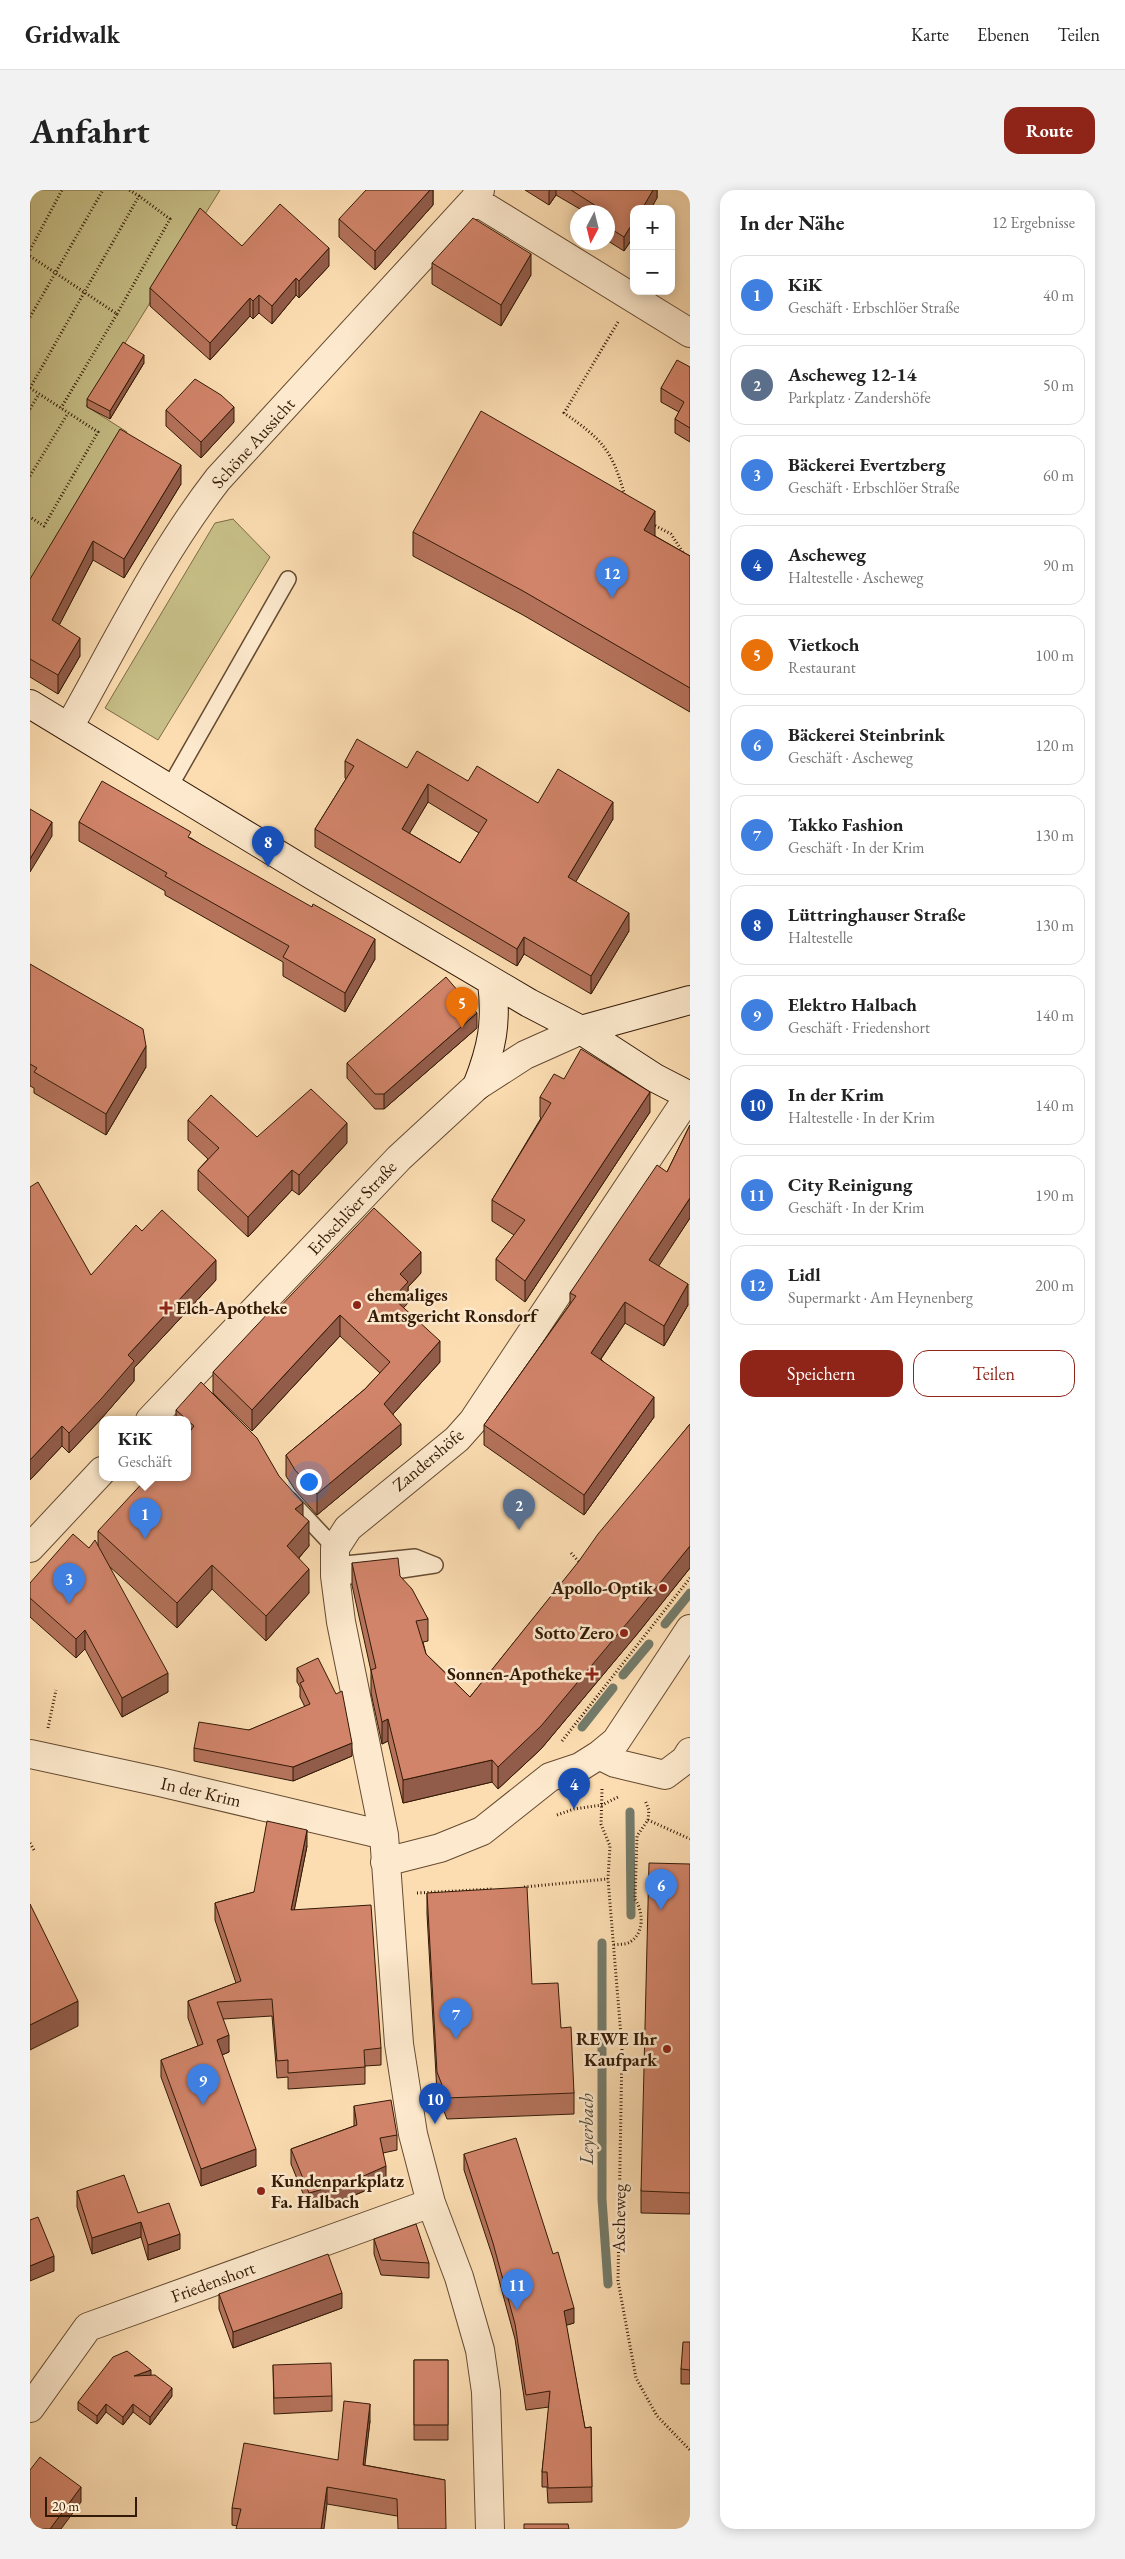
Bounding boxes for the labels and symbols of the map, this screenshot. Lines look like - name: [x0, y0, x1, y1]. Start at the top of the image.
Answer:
- north arrow: [570, 205, 615, 250]
- street label: Schöne Aussicht: [206, 392, 300, 493]
- pin: 12: [596, 557, 628, 598]
- pin: 8: [252, 826, 284, 867]
- pin: 5: [446, 987, 478, 1028]
- street label: Erbschlöer Straße: [302, 1156, 401, 1260]
- place label: ehemaliges Amtsgericht Ronsdorf: [366, 1283, 539, 1327]
- place label: Elch-Apotheke: [176, 1296, 288, 1319]
- marker: ehemaliges Amtsgericht Ronsdorf: [351, 1299, 363, 1311]
- marker: Elch-Apotheke: [160, 1302, 172, 1314]
- street label: Zandershöfe: [387, 1423, 468, 1496]
- your location: [296, 1469, 322, 1495]
- pin: 2: [503, 1489, 535, 1530]
- pin: 1: [129, 1498, 161, 1539]
- pin: 3: [53, 1563, 85, 1604]
- place label: Apollo-Optik: [550, 1576, 654, 1599]
- marker: Apollo-Optik: [657, 1582, 669, 1594]
- place label: Sotto Zero: [535, 1621, 614, 1644]
- marker: Sotto Zero: [618, 1627, 630, 1639]
- place label: Sonnen-Apotheke: [447, 1662, 582, 1685]
- marker: Sonnen-Apotheke: [586, 1668, 598, 1680]
- pin: 4: [558, 1768, 590, 1809]
- street label: In der Krim: [159, 1771, 243, 1812]
- pin: 6: [645, 1869, 677, 1910]
- pin: 7: [440, 1998, 472, 2039]
- place label: REWE Ihr Kaufpark: [576, 2027, 658, 2071]
- marker: REWE Ihr Kaufpark: [661, 2043, 673, 2055]
- pin: 9: [187, 2064, 219, 2105]
- pin: 10: [419, 2083, 451, 2124]
- water label: Leyerbach: [574, 2093, 599, 2166]
- place label: Kundenparkplatz Fa. Halbach: [271, 2169, 404, 2213]
- street label: Ascheweg: [606, 2183, 631, 2253]
- marker: Kundenparkplatz Fa. Halbach: [255, 2185, 267, 2197]
- street label: Friedenshort: [168, 2256, 258, 2307]
- pin: 11: [501, 2269, 533, 2310]
- scale bar: [45, 2494, 138, 2517]

